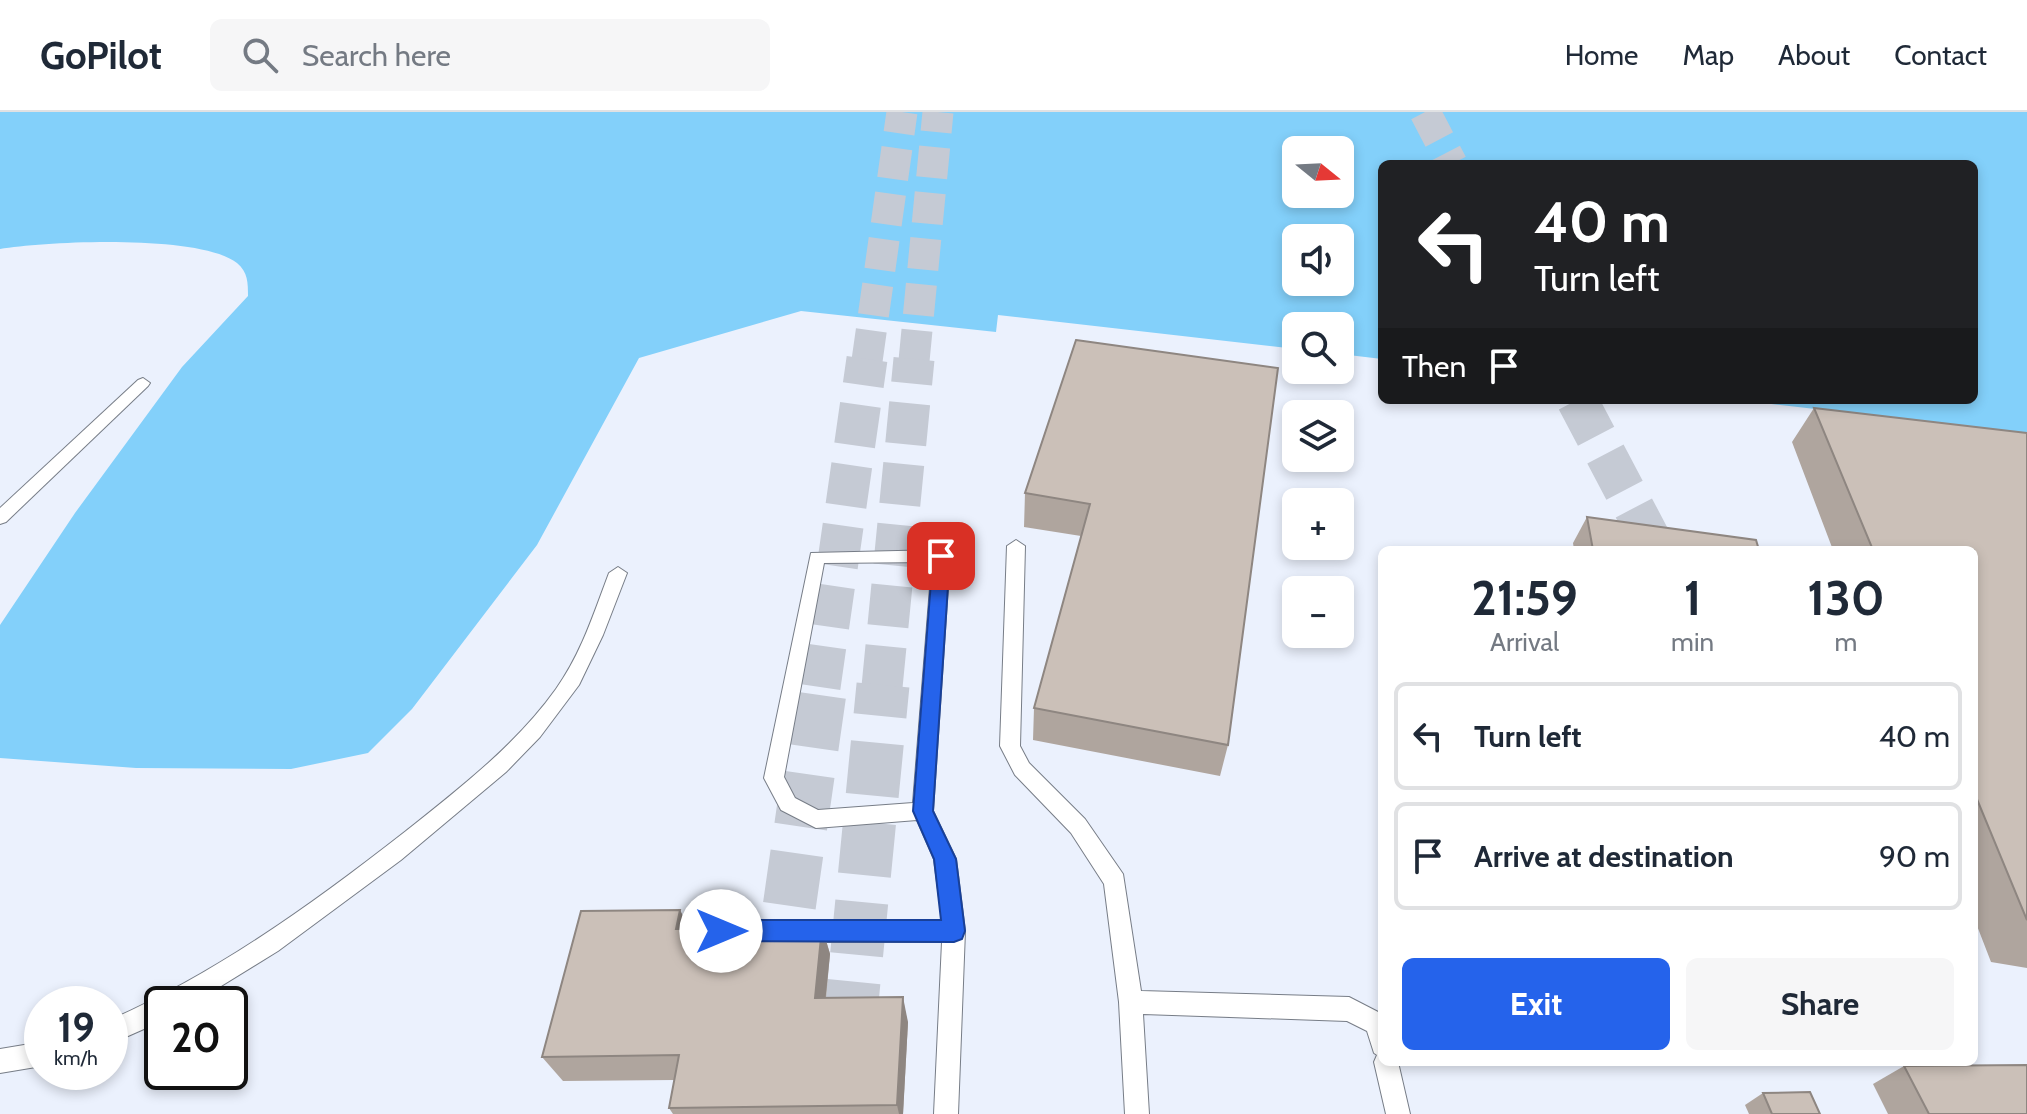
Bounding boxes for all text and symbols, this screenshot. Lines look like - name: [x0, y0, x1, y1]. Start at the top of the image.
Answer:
- search box: [210, 19, 770, 91]
- text: GoPilot: [40, 32, 162, 79]
- icon: search: [238, 33, 282, 77]
- text: Search here: [302, 37, 451, 74]
- text: Home: [1565, 38, 1638, 72]
- text: Map: [1682, 38, 1734, 72]
- text: About: [1778, 38, 1850, 72]
- text: Contact: [1894, 38, 1987, 72]
- north arrow: [1282, 136, 1354, 208]
- map controls: [1282, 136, 1354, 648]
- text: 40 m: [1534, 188, 1670, 256]
- icon: left: [1402, 192, 1506, 296]
- button: sound: [1282, 224, 1354, 296]
- text: Turn left: [1534, 256, 1659, 300]
- button: search: [1282, 312, 1354, 384]
- icon: arrive: [1482, 344, 1526, 388]
- text: Then: [1402, 348, 1466, 385]
- button: layers: [1282, 400, 1354, 472]
- button: +: [1282, 488, 1354, 560]
- pin: [907, 522, 975, 590]
- icon: arrive: [919, 534, 963, 578]
- text: 21:59: [1471, 569, 1578, 627]
- text: 1: [1684, 569, 1701, 627]
- text: 130: [1807, 569, 1885, 627]
- button: −: [1282, 576, 1354, 648]
- text: Arrival: [1490, 626, 1559, 658]
- text: min: [1671, 626, 1714, 658]
- text: m: [1835, 626, 1857, 658]
- icon: left: [1406, 714, 1450, 758]
- text: Turn left: [1474, 718, 1582, 755]
- text: 40 m: [1879, 718, 1950, 755]
- icon: arrive: [1406, 834, 1450, 878]
- text: Arrive at destination: [1474, 838, 1734, 875]
- text: 90 m: [1879, 838, 1950, 875]
- position arrow: [679, 889, 763, 973]
- button: Exit: [1402, 958, 1670, 1050]
- button: Share: [1686, 958, 1954, 1050]
- speed limit sign: 20: [144, 986, 248, 1090]
- text: 19: [57, 1003, 95, 1052]
- text: km/h: [54, 1046, 98, 1070]

